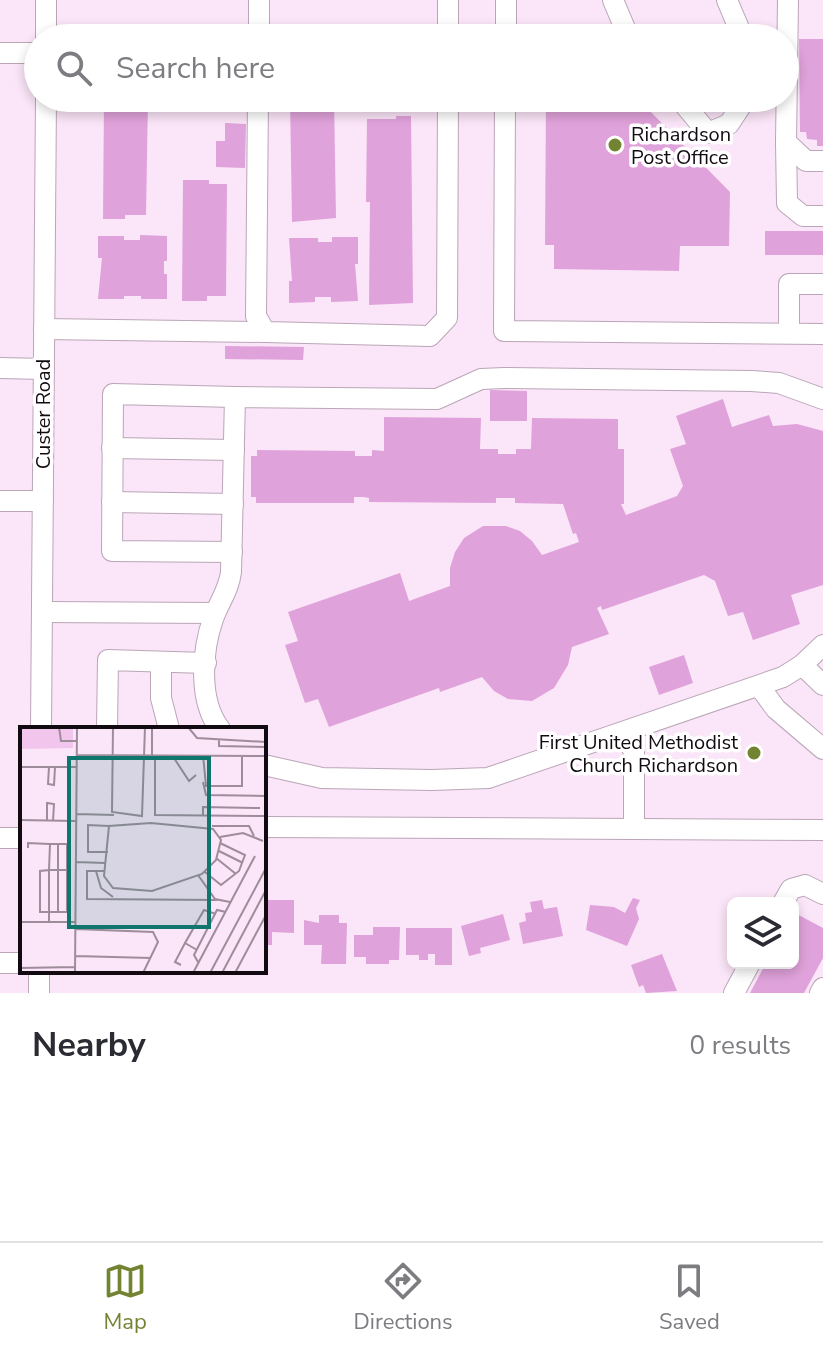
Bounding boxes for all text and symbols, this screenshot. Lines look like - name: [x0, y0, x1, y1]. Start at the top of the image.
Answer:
- search box: [24, 24, 799, 112]
- icon: search: [52, 46, 96, 90]
- text: Search here: [116, 48, 275, 89]
- place label: Richardson Post Office: [631, 121, 731, 171]
- marker: Richardson Post Office: [606, 136, 624, 154]
- street label: Custer Road: [30, 359, 57, 469]
- inset map: [20, 727, 266, 973]
- place label: First United Methodist Church Richardson: [539, 729, 739, 779]
- marker: First United Methodist Church Richardson: [745, 744, 763, 762]
- map controls: [727, 897, 799, 969]
- button: layers: [727, 897, 799, 969]
- text: Nearby: [32, 1022, 146, 1068]
- text: 0 results: [690, 1028, 791, 1063]
- tab: Map: [103, 1259, 147, 1337]
- tab: Directions: [354, 1259, 453, 1337]
- tab: Saved: [659, 1259, 720, 1337]

